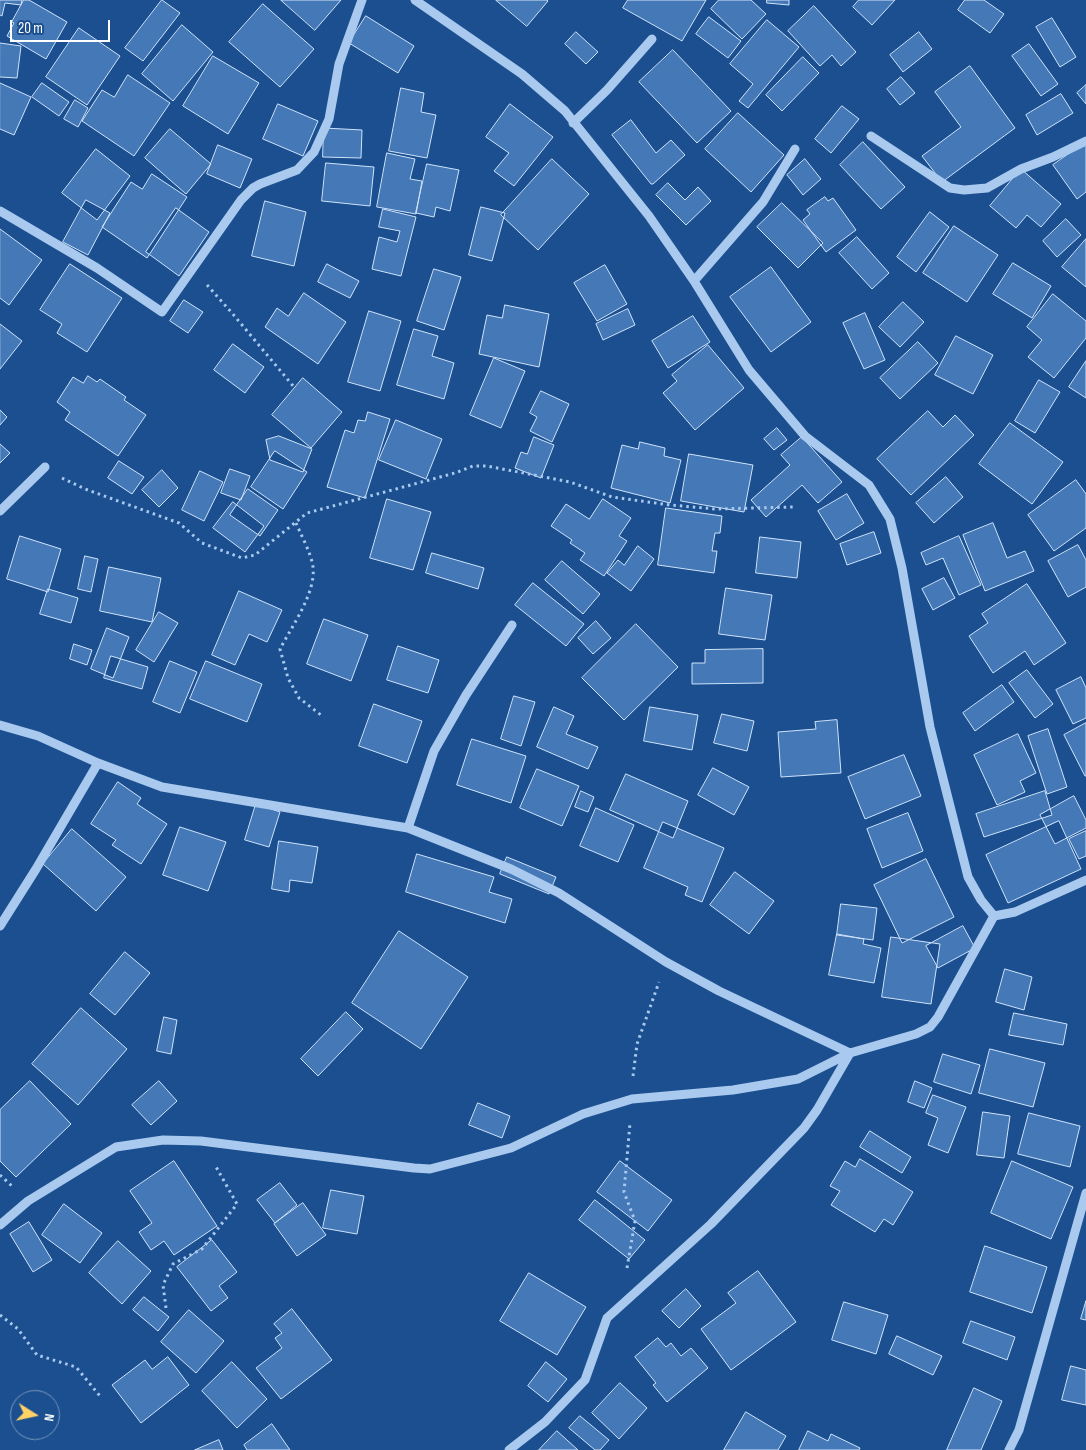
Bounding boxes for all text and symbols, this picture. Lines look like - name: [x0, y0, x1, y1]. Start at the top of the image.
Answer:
- scale bar: [12, 10, 112, 42]
- text: 20 m: [18, 19, 43, 38]
- north arrow: [10, 1390, 60, 1440]
- text: N: [40, 1412, 58, 1423]

